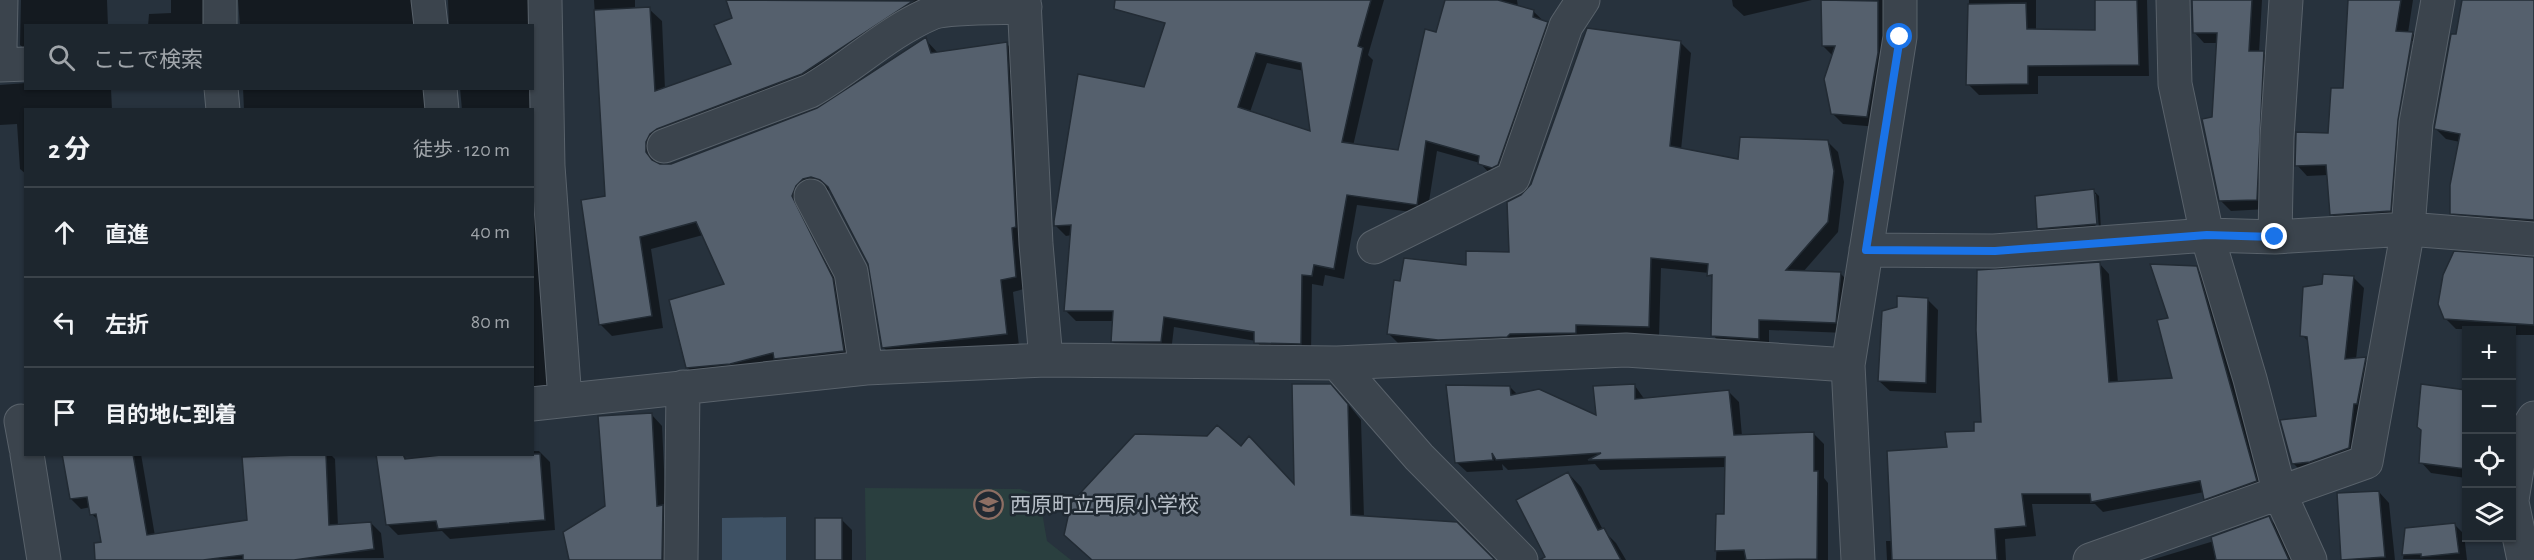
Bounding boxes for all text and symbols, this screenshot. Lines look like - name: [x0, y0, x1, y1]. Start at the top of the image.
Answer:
- route start: [1886, 23, 1912, 49]
- search box: [24, 24, 534, 90]
- icon: search: [45, 41, 78, 74]
- text: ここで検索: [93, 49, 203, 71]
- text: 2 分: [48, 137, 90, 163]
- text: 徒歩 · 120 m: [413, 140, 510, 160]
- icon: ahead: [48, 216, 81, 249]
- text: 40 m: [471, 222, 510, 242]
- route end: [2261, 223, 2287, 249]
- text: 直進: [105, 224, 149, 246]
- icon: left: [48, 306, 81, 339]
- text: 80 m: [471, 312, 510, 332]
- text: 左折: [105, 314, 149, 336]
- map controls: [2462, 326, 2516, 542]
- button: +: [2462, 326, 2516, 380]
- button: −: [2462, 380, 2516, 434]
- icon: arrive: [48, 396, 81, 429]
- text: 目的地に到着: [105, 404, 237, 426]
- button: locate: [2462, 434, 2516, 488]
- button: layers: [2462, 488, 2516, 542]
- school or university icon: 西原町立西原小学校: [973, 489, 1005, 521]
- place label: 西原町立西原小学校: [1010, 494, 1199, 516]

